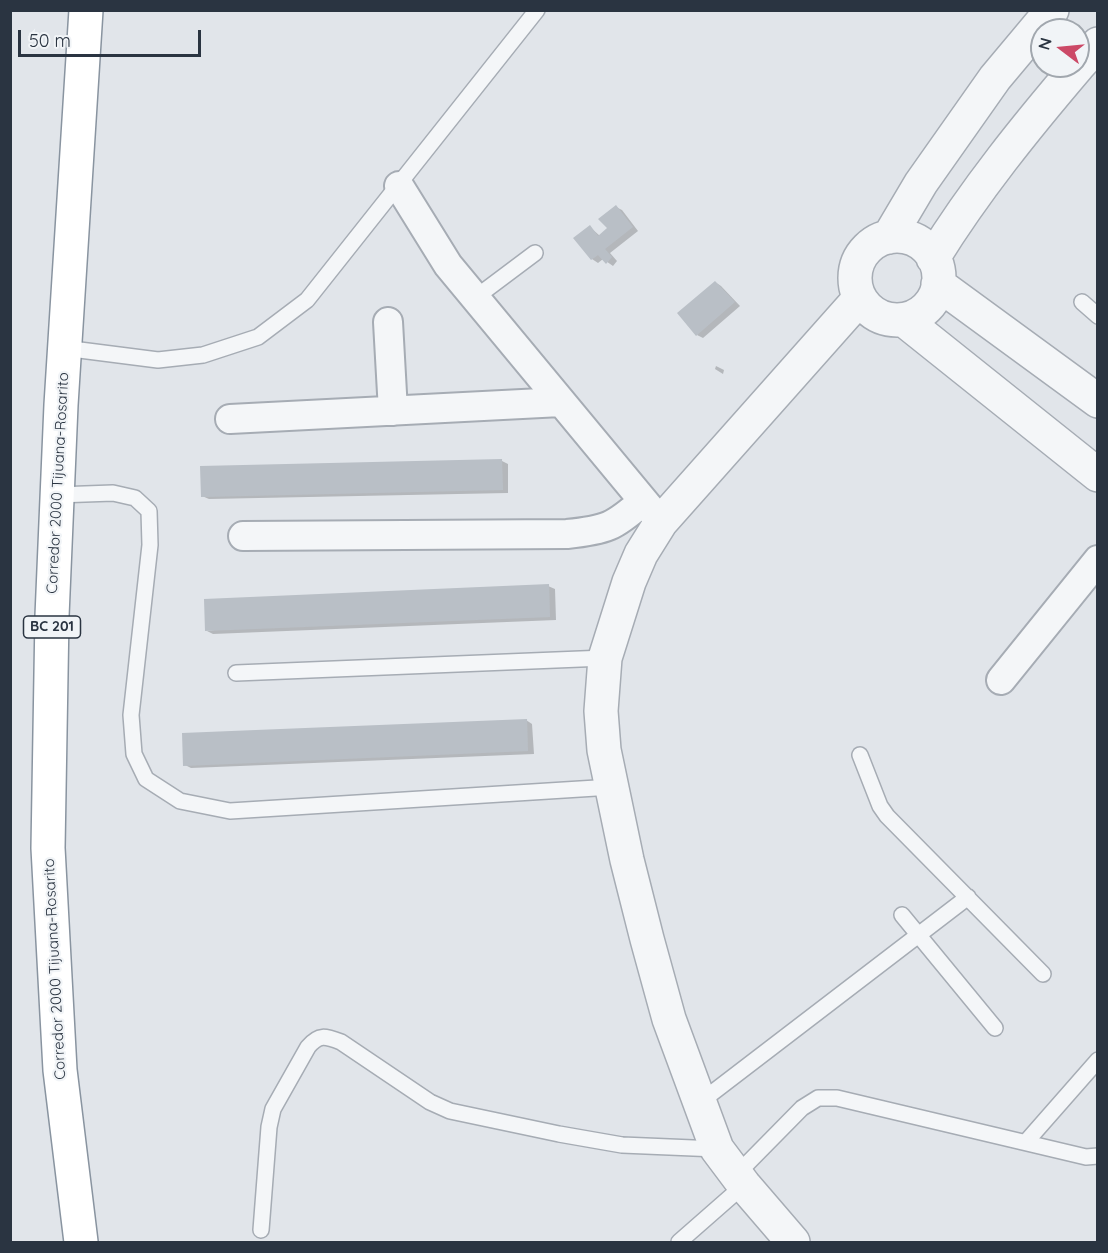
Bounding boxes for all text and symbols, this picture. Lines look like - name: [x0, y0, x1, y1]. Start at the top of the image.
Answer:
- scale bar: [21, 18, 204, 56]
- north arrow: [1030, 18, 1090, 78]
- text: 50 m: [29, 29, 71, 52]
- text: N: [1033, 35, 1056, 52]
- street label: Corredor 2000 Tijuana-Rosarito: [43, 372, 73, 594]
- road number: BC 201: [23, 616, 80, 638]
- street label: Corredor 2000 Tijuana-Rosarito: [40, 858, 70, 1080]

